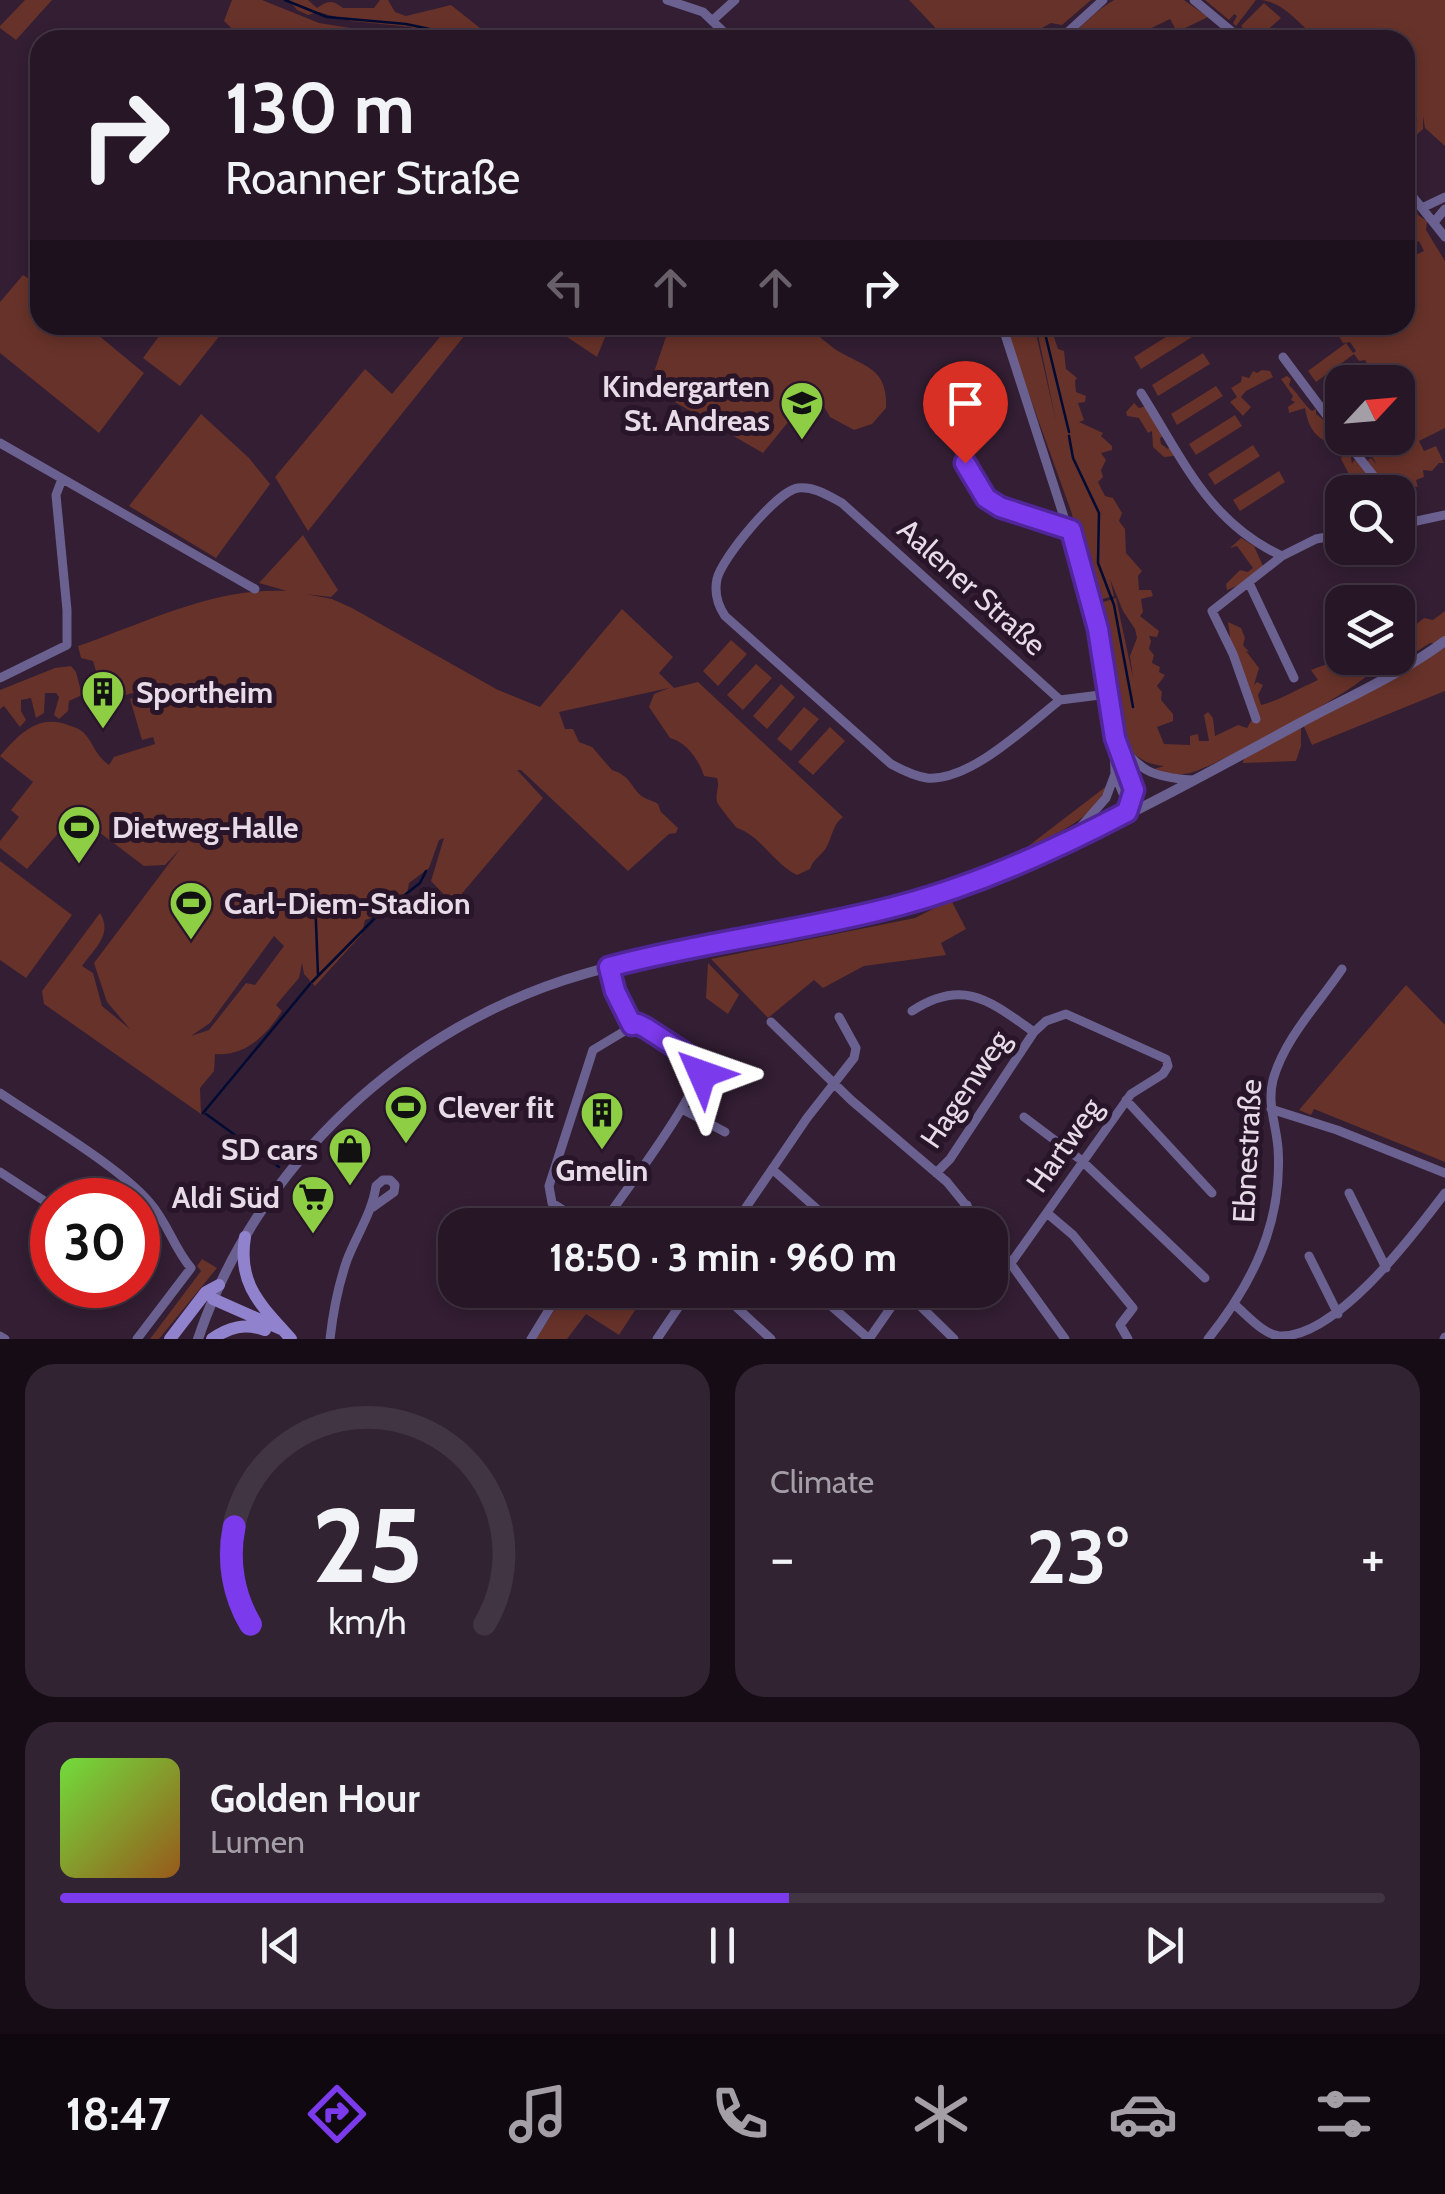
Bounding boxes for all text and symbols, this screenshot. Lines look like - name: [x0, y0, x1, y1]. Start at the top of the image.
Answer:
- text: 130 m: [225, 65, 415, 151]
- icon: right: [60, 70, 190, 200]
- text: Roanner Straße: [225, 151, 520, 205]
- icon: left: [538, 260, 593, 315]
- icon: ahead: [643, 260, 698, 315]
- icon: ahead: [748, 260, 803, 315]
- icon: right: [853, 260, 908, 315]
- pin: [923, 361, 1008, 464]
- north arrow: [1325, 365, 1415, 455]
- map controls: [1325, 365, 1415, 675]
- place label: Kindergarten St. Andreas: [602, 368, 770, 439]
- icon: arrive: [938, 376, 993, 431]
- school or university icon: Kindergarten St. Andreas: [779, 380, 825, 441]
- button: search: [1325, 475, 1415, 565]
- street label: Aalener Straße: [890, 511, 1054, 663]
- button: layers: [1325, 585, 1415, 675]
- building icon: Sportheim: [80, 669, 126, 730]
- place label: Sportheim: [136, 674, 273, 711]
- sports icon: Dietweg-Halle: [56, 804, 102, 865]
- place label: Dietweg-Halle: [112, 809, 299, 846]
- sports icon: Carl-Diem-Stadion: [168, 880, 214, 941]
- place label: Carl-Diem-Stadion: [224, 885, 470, 922]
- position arrow: [650, 1022, 754, 1126]
- street label: Hagenweg: [912, 1022, 1018, 1155]
- street label: Ebnestraße: [1225, 1078, 1269, 1224]
- sports icon: Clever fit: [383, 1084, 429, 1145]
- place label: Clever fit: [438, 1089, 554, 1126]
- building icon: Gmelin: [579, 1090, 625, 1151]
- street label: Hartweg: [1018, 1090, 1110, 1199]
- shop icon: SD cars: [327, 1126, 373, 1187]
- place label: SD cars: [221, 1131, 318, 1168]
- place label: Gmelin: [556, 1152, 648, 1189]
- supermarket icon: Aldi Süd: [290, 1174, 336, 1235]
- speed limit sign: 30: [30, 1178, 160, 1308]
- place label: Aldi Süd: [172, 1179, 280, 1216]
- text: 18:50 · 3 min · 960 m: [549, 1234, 897, 1281]
- text: Climate: [770, 1462, 874, 1501]
- text: 25: [312, 1482, 423, 1608]
- text: 23°: [1027, 1511, 1128, 1602]
- text: −: [770, 1524, 794, 1591]
- text: +: [1361, 1524, 1385, 1591]
- text: km/h: [328, 1600, 407, 1643]
- text: Golden Hour: [210, 1775, 420, 1822]
- text: Lumen: [210, 1822, 305, 1861]
- icon: previous: [253, 1918, 308, 1973]
- icon: pause: [695, 1918, 750, 1973]
- icon: next: [1137, 1918, 1192, 1973]
- icon: directions: [302, 2079, 372, 2149]
- icon: music: [503, 2079, 573, 2149]
- icon: phone: [705, 2079, 775, 2149]
- icon: climate: [906, 2079, 976, 2149]
- icon: car: [1108, 2079, 1178, 2149]
- icon: filters: [1309, 2079, 1379, 2149]
- text: 18:47: [66, 2087, 170, 2141]

